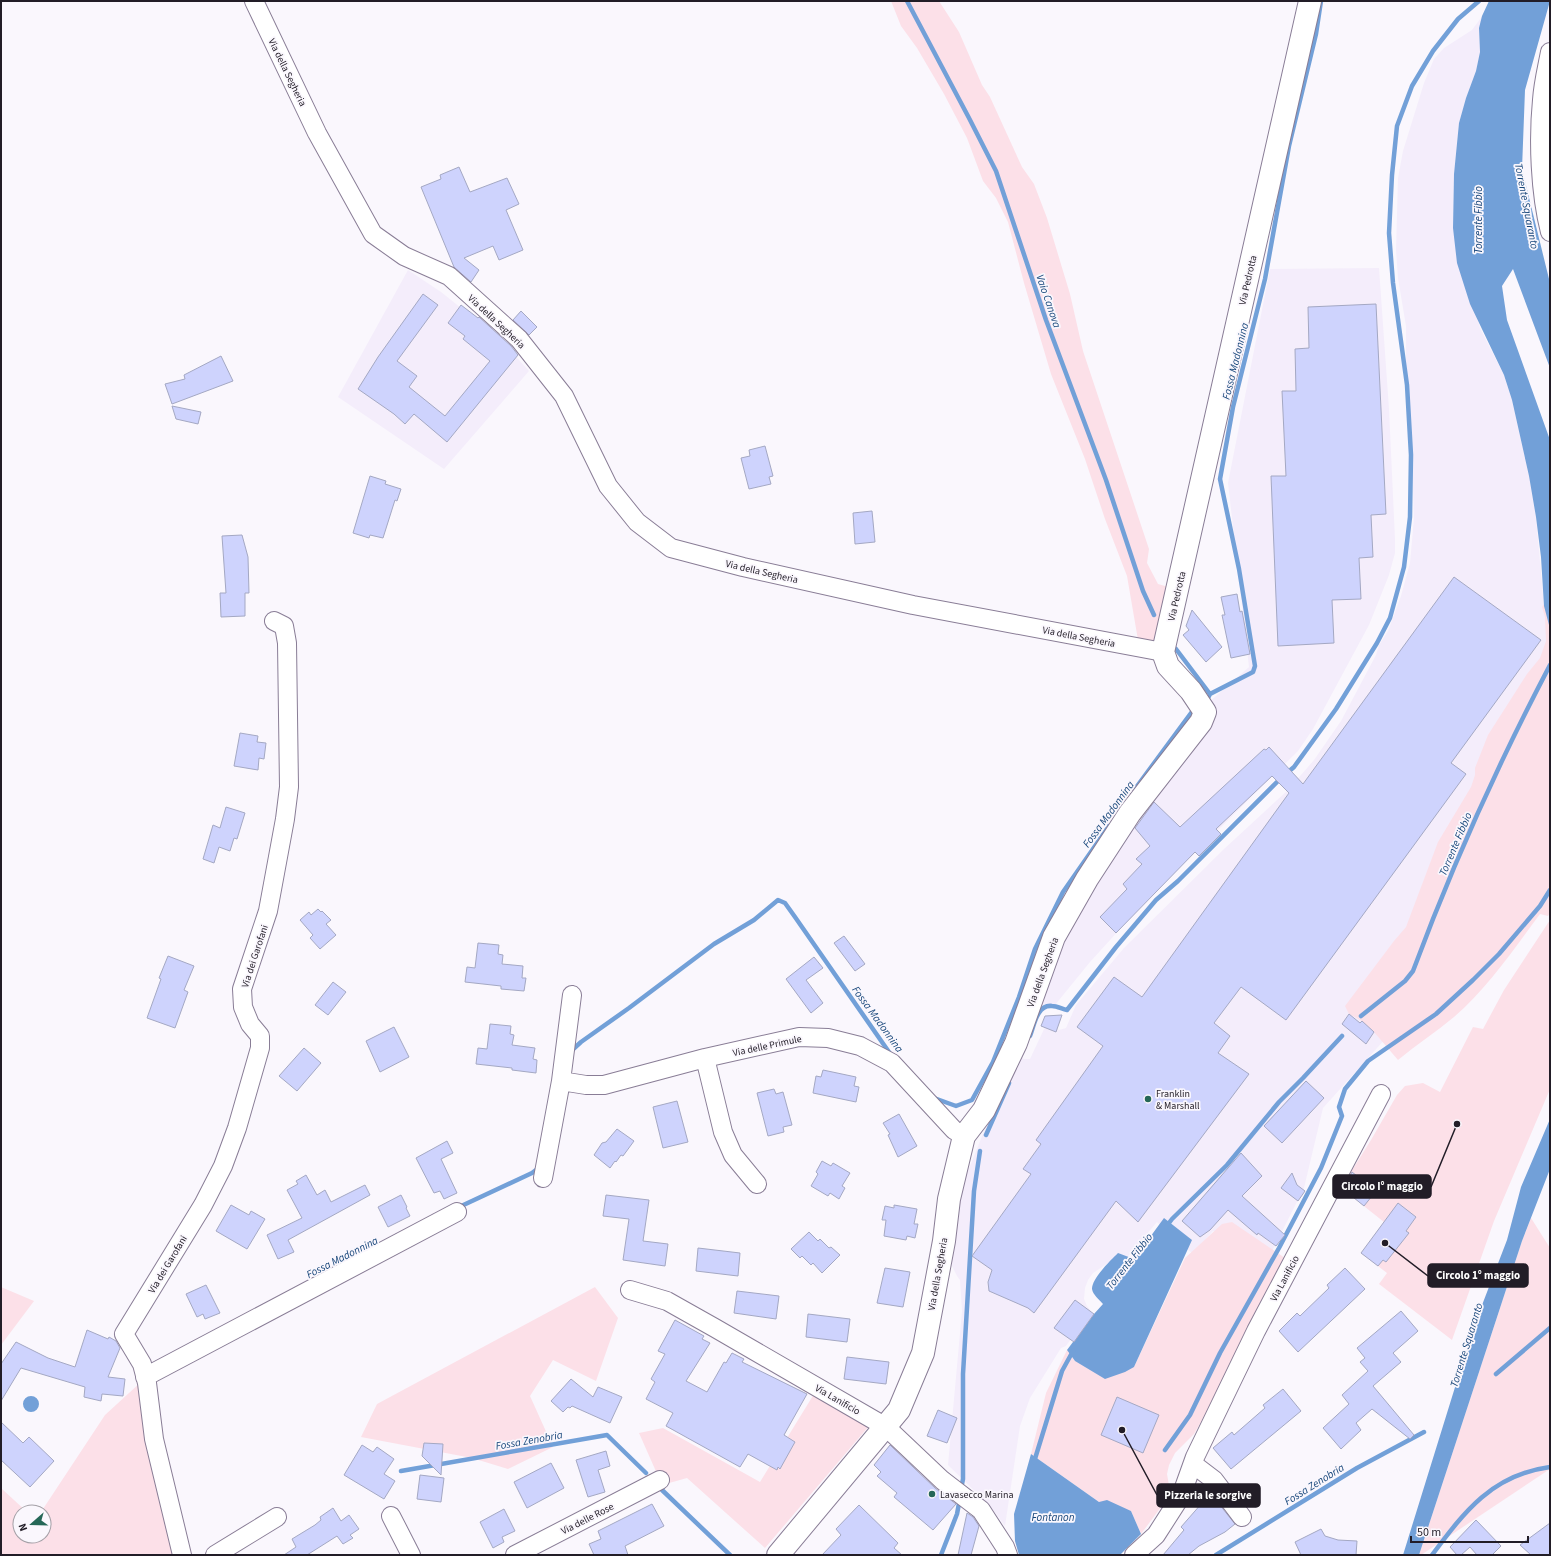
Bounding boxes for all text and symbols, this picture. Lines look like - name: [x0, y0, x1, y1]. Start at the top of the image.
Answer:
- street label: Via della Segheria: [265, 36, 310, 109]
- water label: Torrente Squaranto: [1511, 162, 1542, 251]
- water label: Torrente Fibbio: [1471, 186, 1486, 254]
- street label: Via Pedrotta: [1235, 254, 1260, 306]
- water label: Vaio Canova: [1032, 272, 1065, 330]
- street label: Via della Segheria: [465, 291, 528, 352]
- water label: Fossa Madonnina: [1219, 321, 1252, 401]
- street label: Via della Segheria: [724, 557, 799, 587]
- street label: Via Pedrotta: [1164, 570, 1189, 622]
- street label: Via della Segheria: [1041, 623, 1116, 651]
- water label: Fossa Madonnina: [1079, 778, 1138, 851]
- water label: Torrente Fibbio: [1435, 810, 1476, 878]
- street label: Via dei Garofani: [238, 923, 272, 990]
- street label: Via della Segheria: [1024, 935, 1062, 1009]
- water label: Fossa Madonnina: [848, 983, 907, 1056]
- street label: Via delle Primule: [731, 1032, 803, 1060]
- place label: Franklin & Marshall: [1156, 1087, 1200, 1113]
- marker: Franklin & Marshall: [1143, 1094, 1153, 1104]
- callout: Circolo I° maggio: [1333, 1175, 1431, 1198]
- text: Circolo I° maggio: [1341, 1179, 1423, 1194]
- water label: Torrente Fibbio: [1103, 1230, 1156, 1293]
- street label: Via dei Garofani: [145, 1233, 191, 1296]
- water label: Fossa Madonnina: [304, 1233, 381, 1282]
- street label: Via della Segheria: [925, 1237, 951, 1312]
- street label: Via Lanificio: [1267, 1253, 1303, 1304]
- callout: Circolo 1° maggio: [1428, 1264, 1528, 1287]
- text: Circolo 1° maggio: [1436, 1268, 1520, 1283]
- water label: Torrente Squaranto: [1447, 1301, 1487, 1389]
- street label: Via Lanificio: [812, 1381, 863, 1419]
- water label: Fossa Zenobria: [494, 1427, 564, 1454]
- water label: Fossa Zenobria: [1281, 1460, 1347, 1509]
- callout: Pizzeria le sorgive: [1157, 1484, 1260, 1507]
- place label: Lavasecco Marina: [940, 1488, 1013, 1502]
- text: Pizzeria le sorgive: [1164, 1488, 1252, 1503]
- marker: Lavasecco Marina: [927, 1489, 937, 1499]
- street label: Via delle Rose: [559, 1500, 616, 1538]
- north arrow: [12, 1504, 52, 1544]
- water label: Fontanon: [1031, 1510, 1075, 1525]
- scale bar: [1411, 1518, 1528, 1544]
- text: N: [15, 1521, 31, 1533]
- text: 50 m: [1417, 1524, 1441, 1541]

